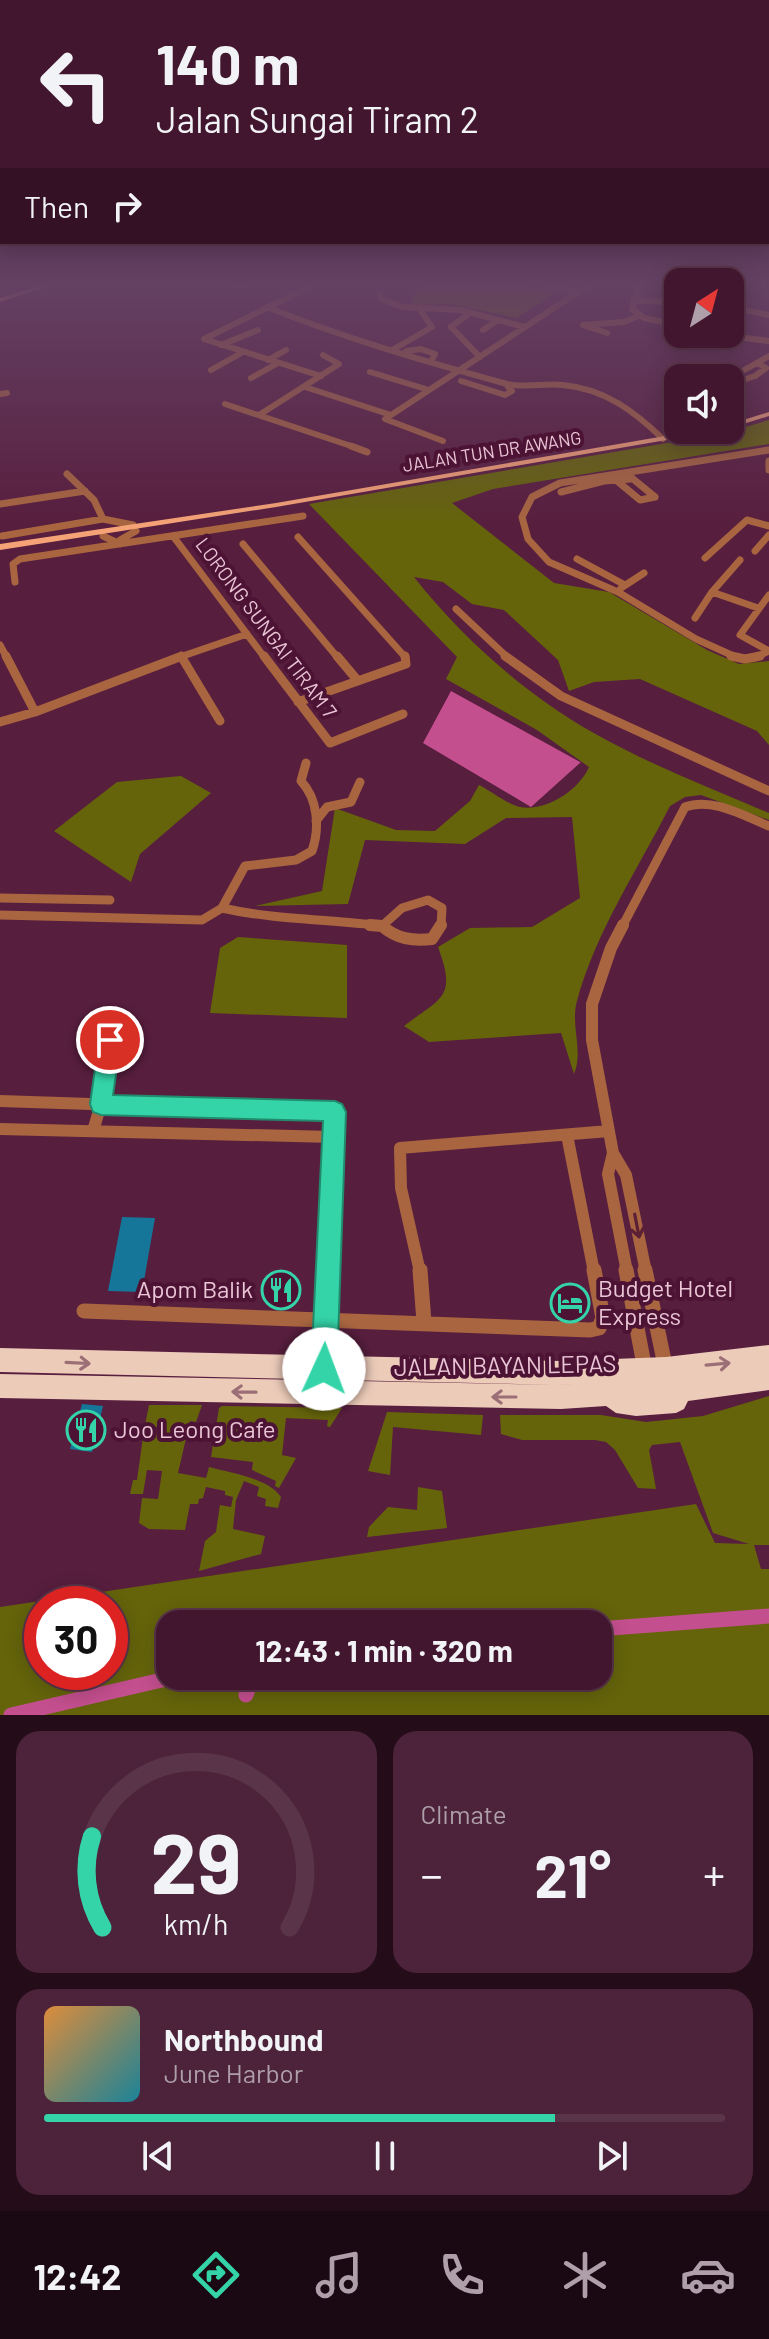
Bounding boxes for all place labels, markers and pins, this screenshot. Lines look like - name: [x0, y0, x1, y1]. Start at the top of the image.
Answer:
- pin: [76, 1006, 144, 1074]
- restaurant icon: Apom Balik: [260, 1269, 302, 1311]
- place label: Budget Hotel Express: [598, 1273, 733, 1330]
- place label: Apom Balik: [137, 1274, 253, 1303]
- hotel icon: Budget Hotel Express: [549, 1282, 591, 1324]
- restaurant icon: Joo Leong Cafe: [65, 1409, 107, 1451]
- place label: Joo Leong Cafe: [114, 1414, 276, 1443]

